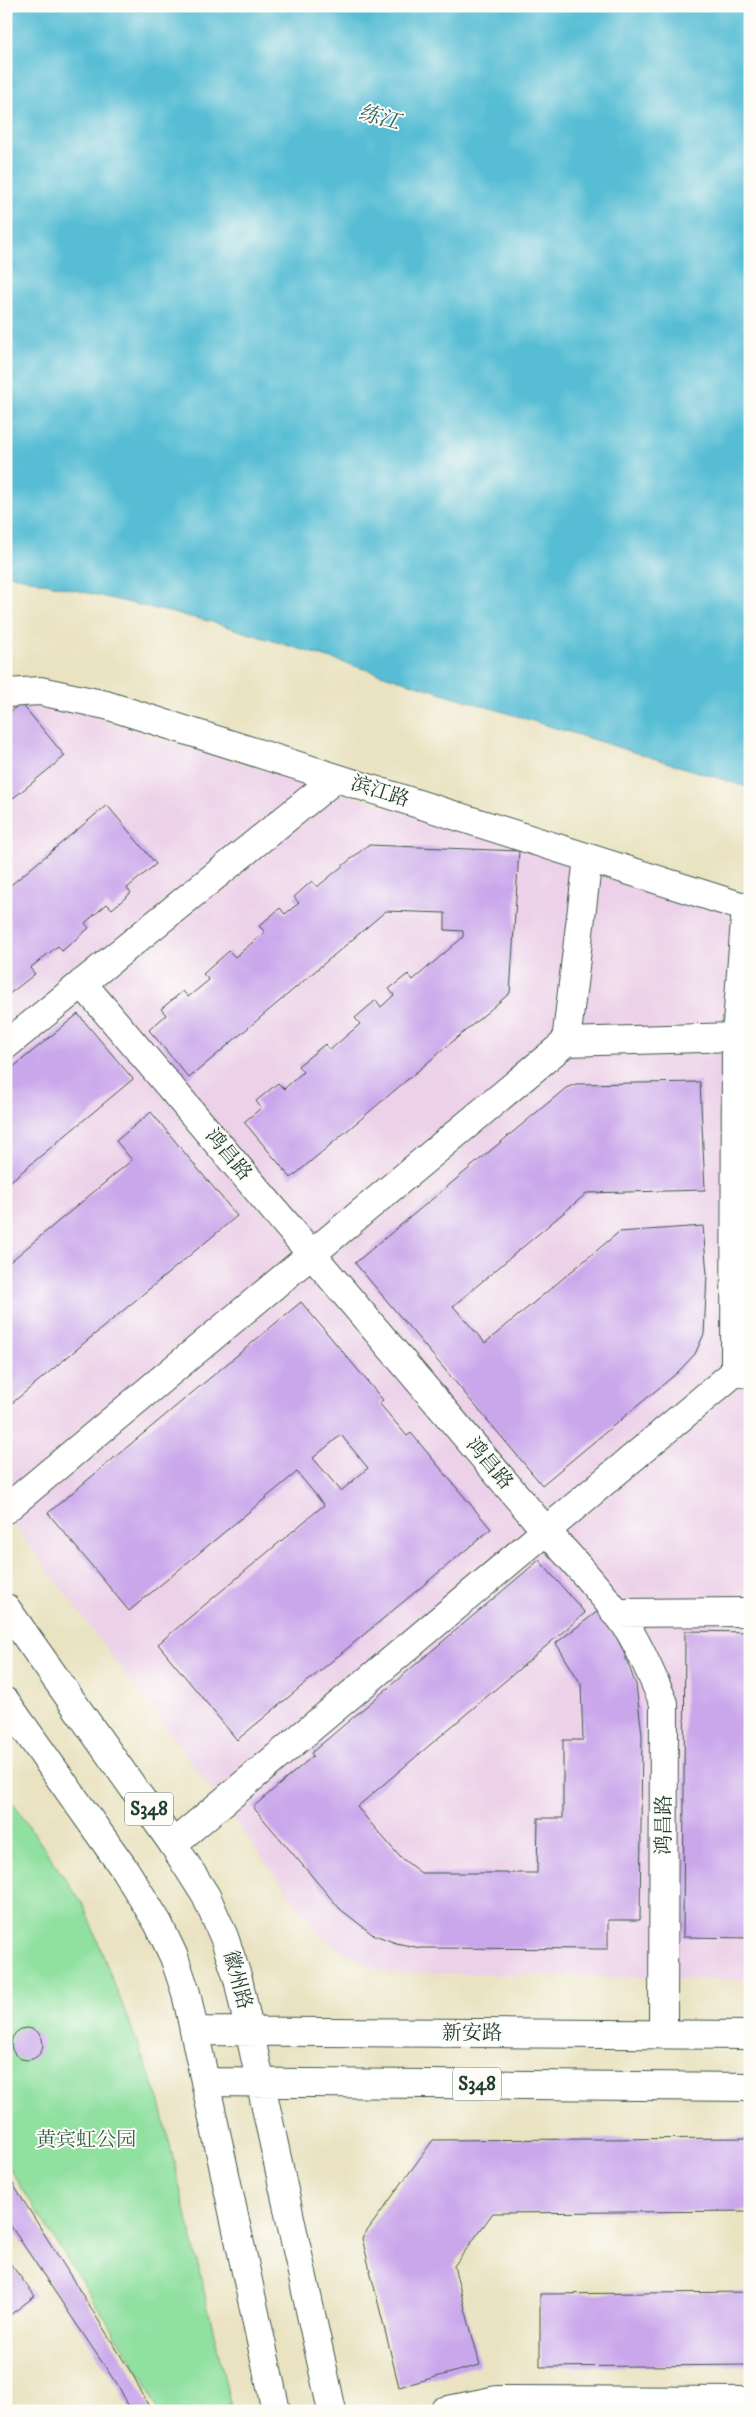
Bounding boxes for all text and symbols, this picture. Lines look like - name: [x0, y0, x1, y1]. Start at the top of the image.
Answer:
- water label: 练江: [355, 100, 406, 137]
- street label: 滨江路: [348, 771, 412, 813]
- street label: 鸿昌路: [199, 1124, 257, 1186]
- street label: 鸿昌路: [460, 1433, 518, 1495]
- road number: S348: [125, 1792, 173, 1826]
- street label: 鸿昌路: [652, 1795, 677, 1855]
- street label: 徽州路: [217, 1948, 257, 2012]
- street label: 新安路: [442, 2021, 502, 2046]
- road number: S348: [453, 2068, 501, 2100]
- park label: 黄宾虹公园: [36, 2128, 136, 2153]

